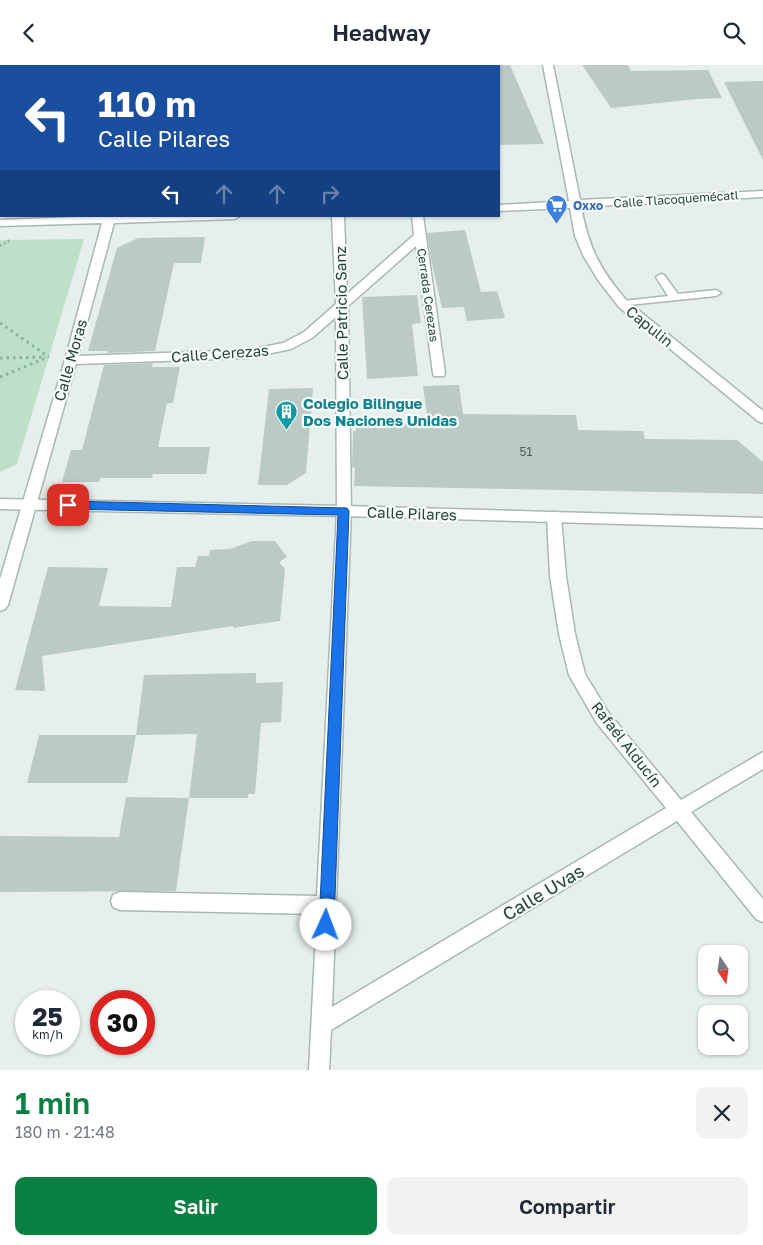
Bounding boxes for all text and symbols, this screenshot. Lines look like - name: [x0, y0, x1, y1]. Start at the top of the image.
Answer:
- icon: back: [15, 19, 43, 47]
- text: Headway: [332, 19, 431, 46]
- icon: search: [720, 19, 748, 47]
- text: 110 m: [98, 83, 196, 125]
- icon: left: [15, 85, 80, 150]
- text: Calle Pilares: [98, 125, 230, 152]
- icon: left: [157, 180, 185, 208]
- icon: ahead: [210, 180, 238, 208]
- icon: ahead: [263, 180, 291, 208]
- icon: right: [316, 180, 344, 208]
- street label: Calle Tlacoquemécatl: [613, 187, 739, 211]
- supermarket icon: Oxxo: [545, 193, 569, 224]
- place label: Oxxo: [573, 198, 603, 213]
- street label: Calle Patricio Sanz: [331, 245, 351, 380]
- street label: Cerrada Cerezas: [414, 247, 442, 343]
- street label: Capulin: [623, 302, 677, 350]
- street label: Calle Moras: [50, 317, 90, 403]
- street label: Calle Cerezas: [171, 341, 270, 365]
- place label: Colegio Bilingue Dos Naciones Unidas: [303, 394, 457, 429]
- building icon: Colegio Bilingue Dos Naciones Unidas: [275, 400, 299, 431]
- house number: 51: [520, 444, 533, 459]
- pin: [47, 484, 89, 526]
- icon: arrive: [54, 491, 82, 519]
- street label: Calle Pilares: [367, 502, 457, 524]
- street label: Rafaél Alducín: [588, 698, 666, 790]
- street label: Calle Uvas: [498, 859, 588, 925]
- position arrow: [299, 898, 351, 950]
- north arrow: [698, 945, 748, 995]
- map controls: [698, 945, 748, 1055]
- speed limit sign: 30: [90, 990, 155, 1055]
- text: 25: [32, 1001, 63, 1032]
- button: search: [698, 1005, 748, 1055]
- text: km/h: [32, 1027, 63, 1042]
- text: 1 min: [15, 1085, 90, 1121]
- button: close: [696, 1087, 748, 1139]
- text: 180 m · 21:48: [15, 1122, 115, 1142]
- button: Salir: [15, 1177, 377, 1235]
- button: Compartir: [387, 1177, 748, 1235]

